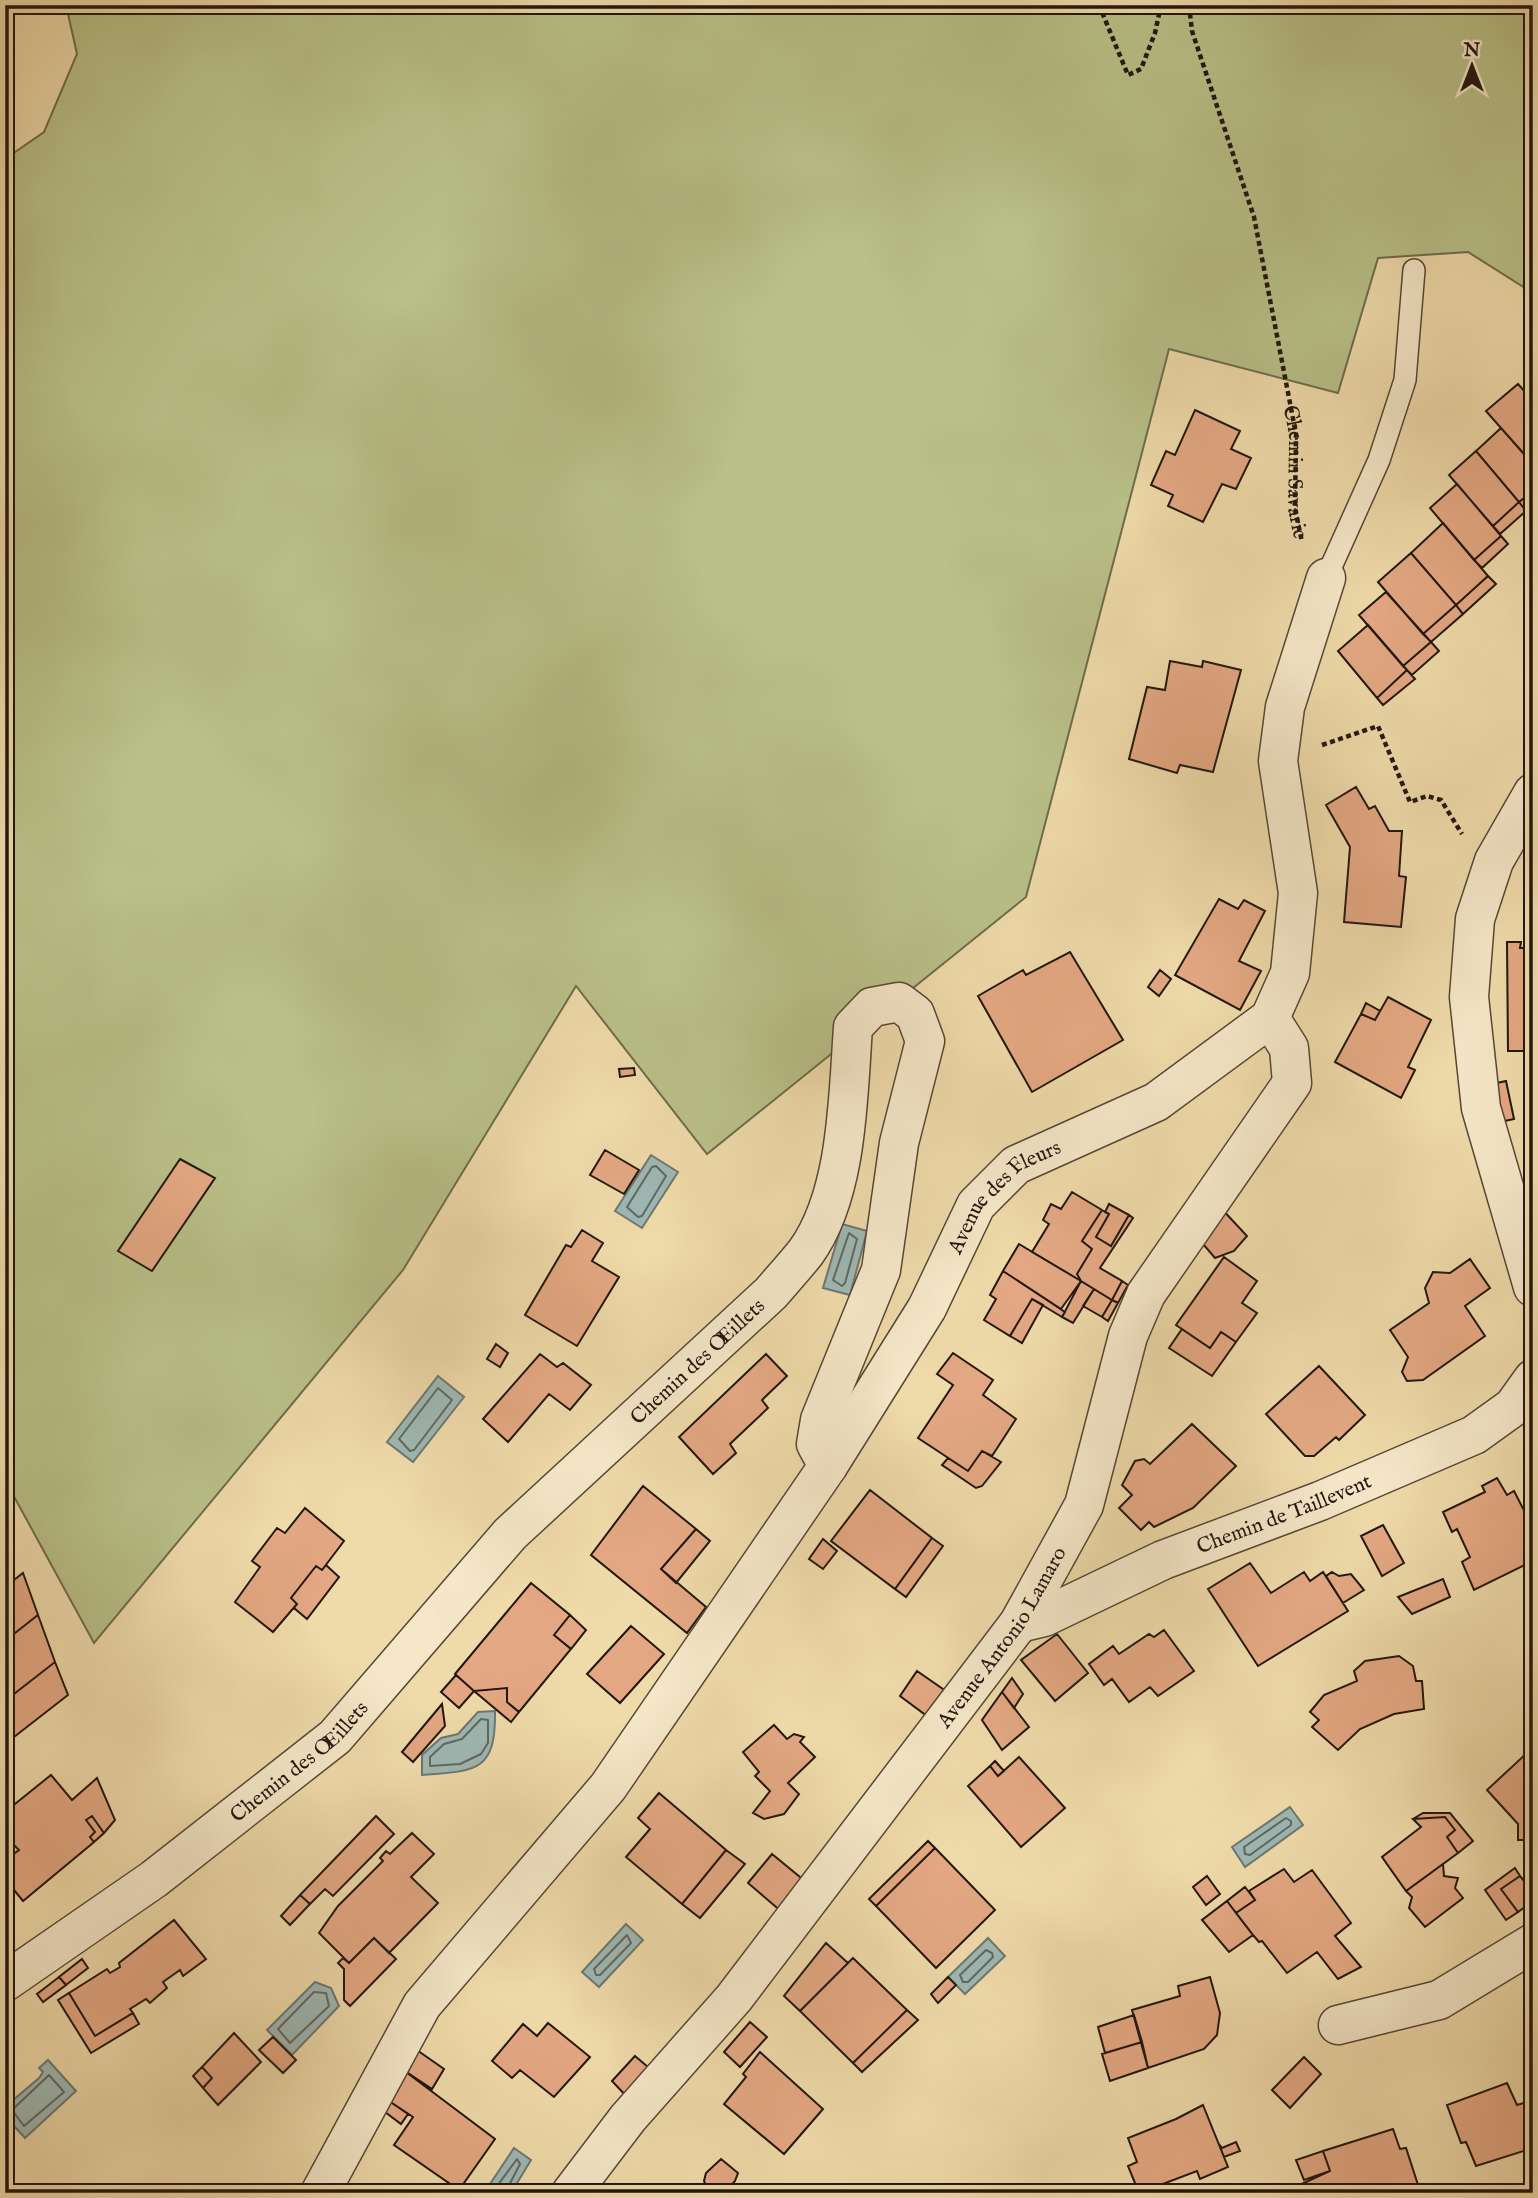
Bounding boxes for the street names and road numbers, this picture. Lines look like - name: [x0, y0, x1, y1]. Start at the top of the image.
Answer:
- street label: Chemin Savaric: [1276, 403, 1313, 541]
- street label: Avenue des Fleurs: [942, 1135, 1065, 1260]
- street label: Chemin des Œillets: [625, 1293, 771, 1431]
- street label: Chemin de Taillevent: [1193, 1469, 1376, 1561]
- street label: Avenue Antonio Lamaro: [931, 1542, 1073, 1735]
- street label: Chemin des Œillets: [225, 1696, 375, 1829]

